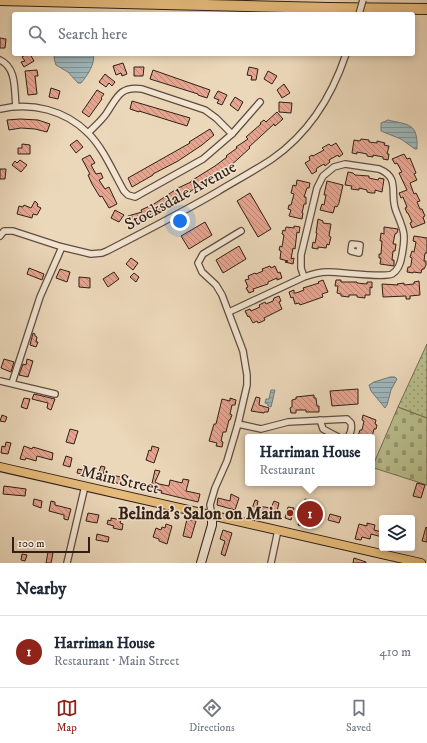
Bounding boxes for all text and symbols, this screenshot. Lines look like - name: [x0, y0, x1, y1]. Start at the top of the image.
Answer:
- search box: [12, 12, 415, 56]
- icon: search: [26, 23, 48, 45]
- text: Search here: [58, 25, 127, 44]
- street label: Stocksdale Avenue: [121, 156, 240, 236]
- your location: [170, 211, 190, 231]
- popup: [245, 434, 375, 486]
- text: Harriman House: [260, 443, 360, 462]
- street label: Main Street: [78, 460, 162, 500]
- text: Restaurant: [260, 462, 315, 478]
- pin: 1: [297, 499, 323, 529]
- place label: Belinda’s Salon on Main: [118, 503, 282, 525]
- marker: Belinda’s Salon on Main: [285, 508, 295, 518]
- map controls: [379, 515, 415, 551]
- button: layers: [379, 515, 415, 551]
- scale bar: [12, 535, 90, 554]
- text: 100 m: [18, 537, 44, 551]
- text: Nearby: [16, 578, 66, 600]
- text: Harriman House: [54, 634, 155, 653]
- text: 1: [27, 644, 31, 660]
- text: 410 m: [379, 644, 411, 660]
- text: Restaurant · Main Street: [54, 653, 179, 669]
- tab: Map: [56, 697, 78, 735]
- tab: Directions: [189, 697, 235, 735]
- tab: Saved: [346, 697, 371, 735]

